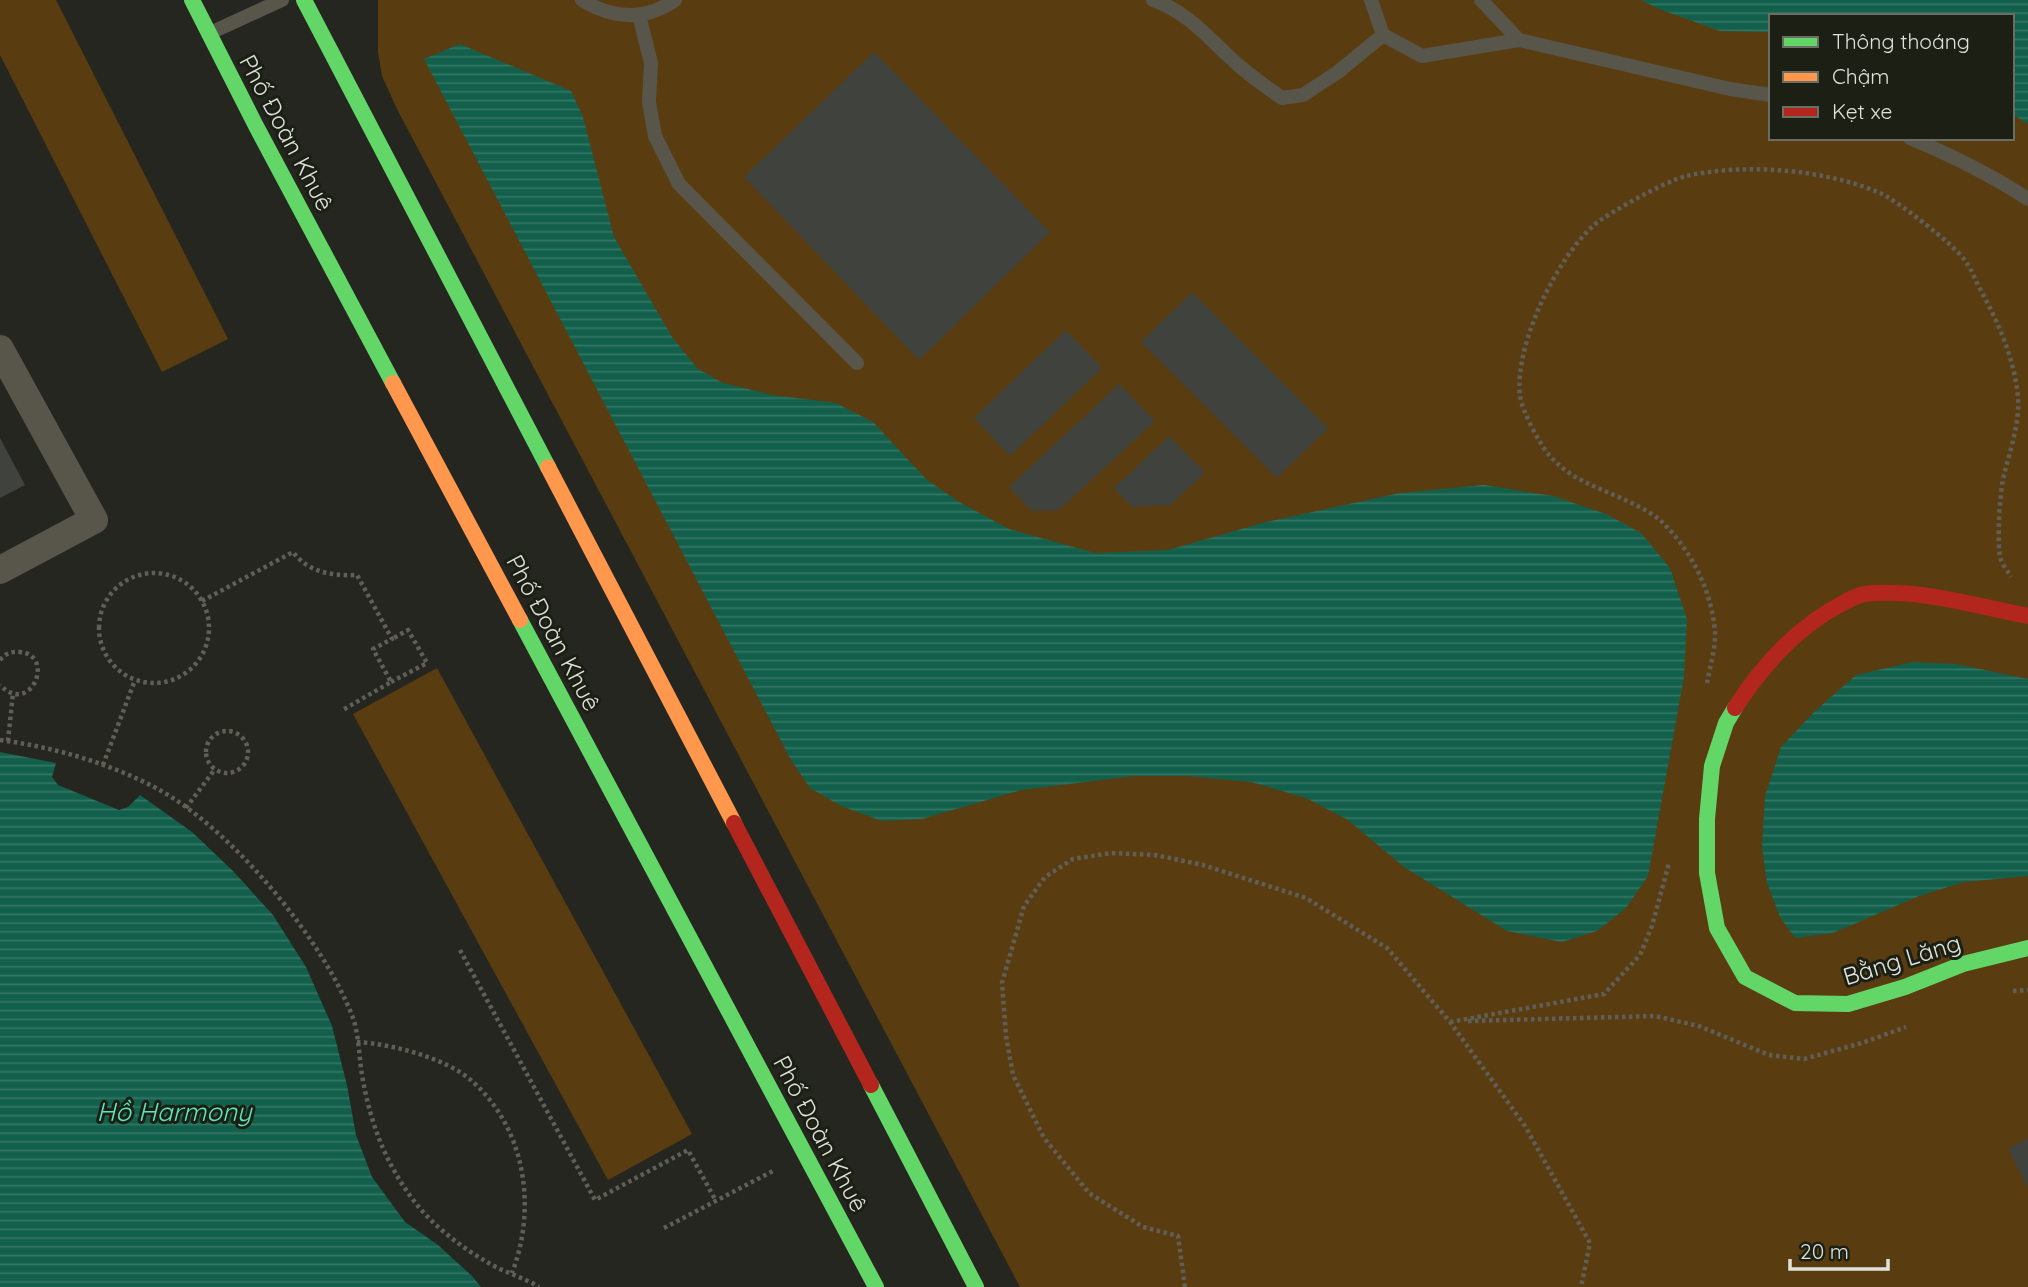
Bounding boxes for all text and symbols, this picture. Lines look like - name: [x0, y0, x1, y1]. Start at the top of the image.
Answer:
- legend: [1769, 14, 2014, 140]
- text: Thông thoáng: [1832, 28, 1970, 54]
- street label: Phố Đoàn Khuê: [233, 49, 341, 216]
- text: Chậm: [1832, 63, 1890, 89]
- text: Kẹt xe: [1832, 98, 1892, 124]
- street label: Phố Đoàn Khuê: [500, 549, 608, 716]
- street label: Bằng Lăng: [1839, 927, 1964, 991]
- street label: Phố Đoàn Khuê: [767, 1050, 875, 1217]
- water label: Hồ Harmony: [96, 1095, 253, 1128]
- scale bar: [1790, 1228, 1888, 1272]
- text: 20 m: [1800, 1238, 1849, 1264]

